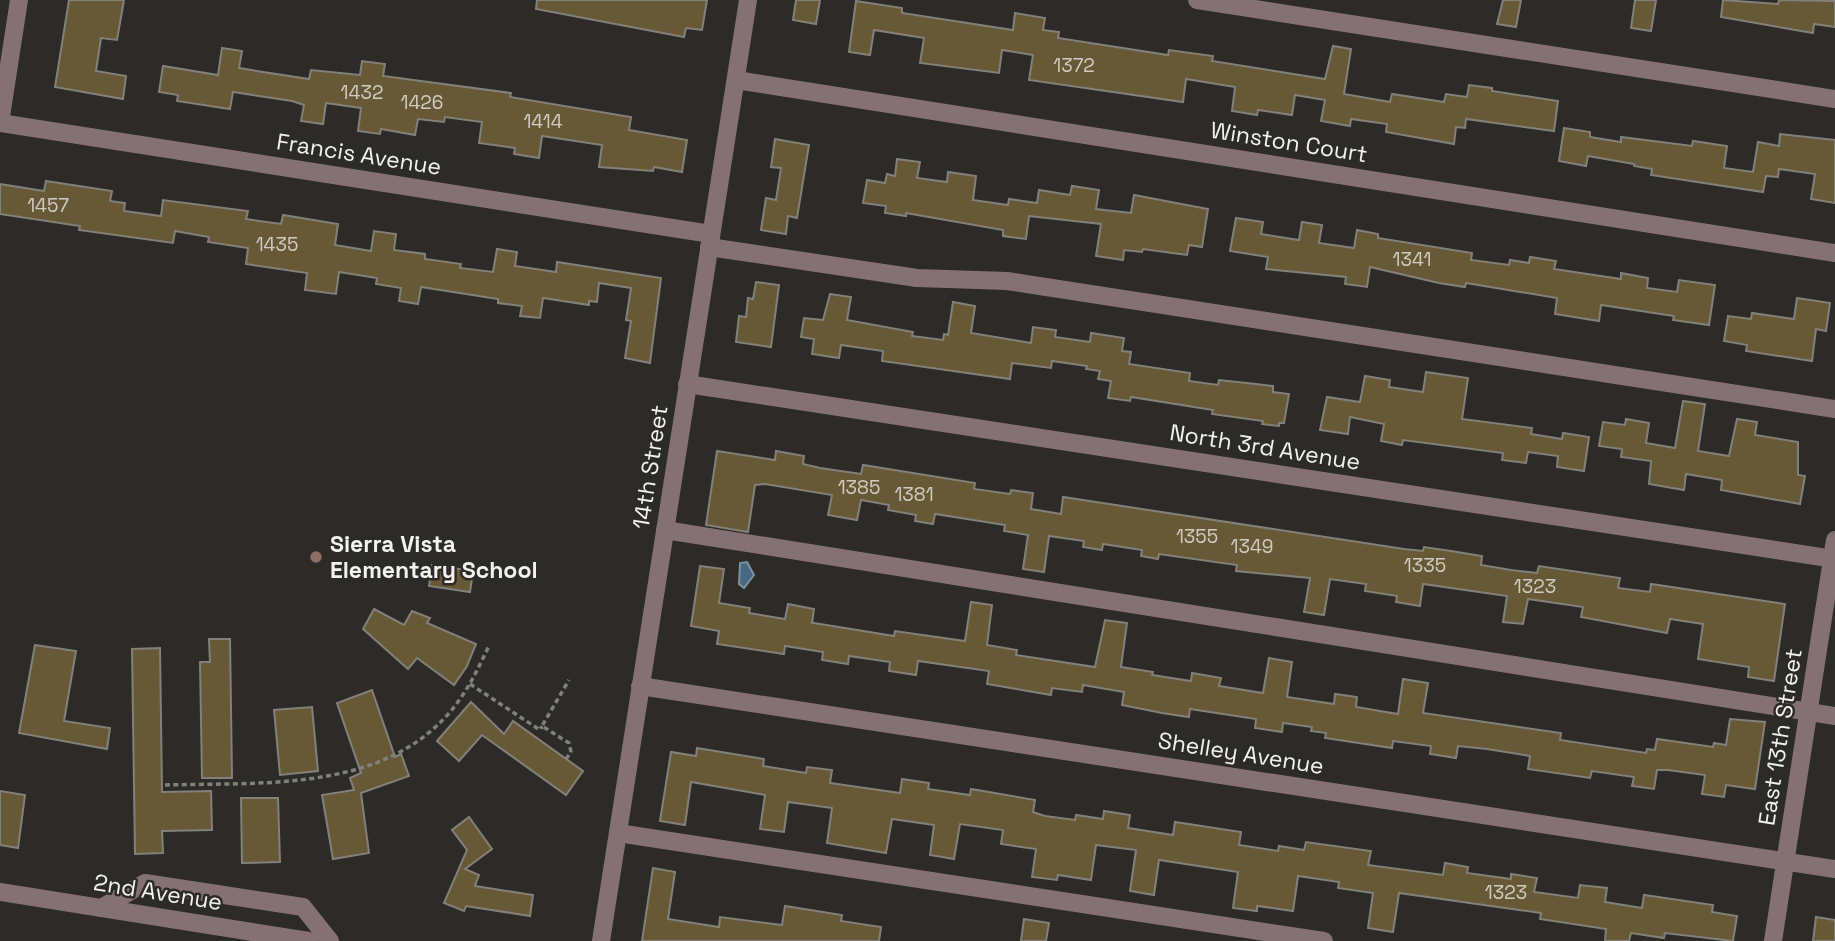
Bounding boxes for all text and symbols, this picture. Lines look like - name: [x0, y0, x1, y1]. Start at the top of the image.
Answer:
- house number: 1372: [1053, 53, 1095, 78]
- house number: 1432: [341, 80, 383, 105]
- house number: 1426: [401, 90, 443, 115]
- house number: 1414: [523, 109, 563, 134]
- street label: Winston Court: [1208, 115, 1370, 169]
- street label: Francis Avenue: [274, 126, 444, 182]
- house number: 1457: [27, 193, 69, 218]
- house number: 1435: [256, 232, 298, 257]
- house number: 1341: [1393, 247, 1431, 272]
- street label: 14th Street: [625, 403, 675, 531]
- street label: North 3rd Avenue: [1168, 417, 1362, 477]
- house number: 1385: [838, 475, 880, 500]
- house number: 1381: [894, 482, 934, 507]
- house number: 1355: [1176, 524, 1218, 549]
- place label: Sierra Vista Elementary School: [330, 529, 538, 585]
- house number: 1349: [1231, 534, 1273, 559]
- marker: Sierra Vista Elementary School: [308, 549, 324, 565]
- house number: 1335: [1404, 553, 1446, 578]
- house number: 1323: [1514, 574, 1556, 599]
- street label: East 13th Street: [1751, 646, 1809, 828]
- street label: Shelley Avenue: [1156, 725, 1326, 781]
- street label: 2nd Avenue: [92, 867, 224, 917]
- house number: 1323: [1485, 880, 1527, 905]

